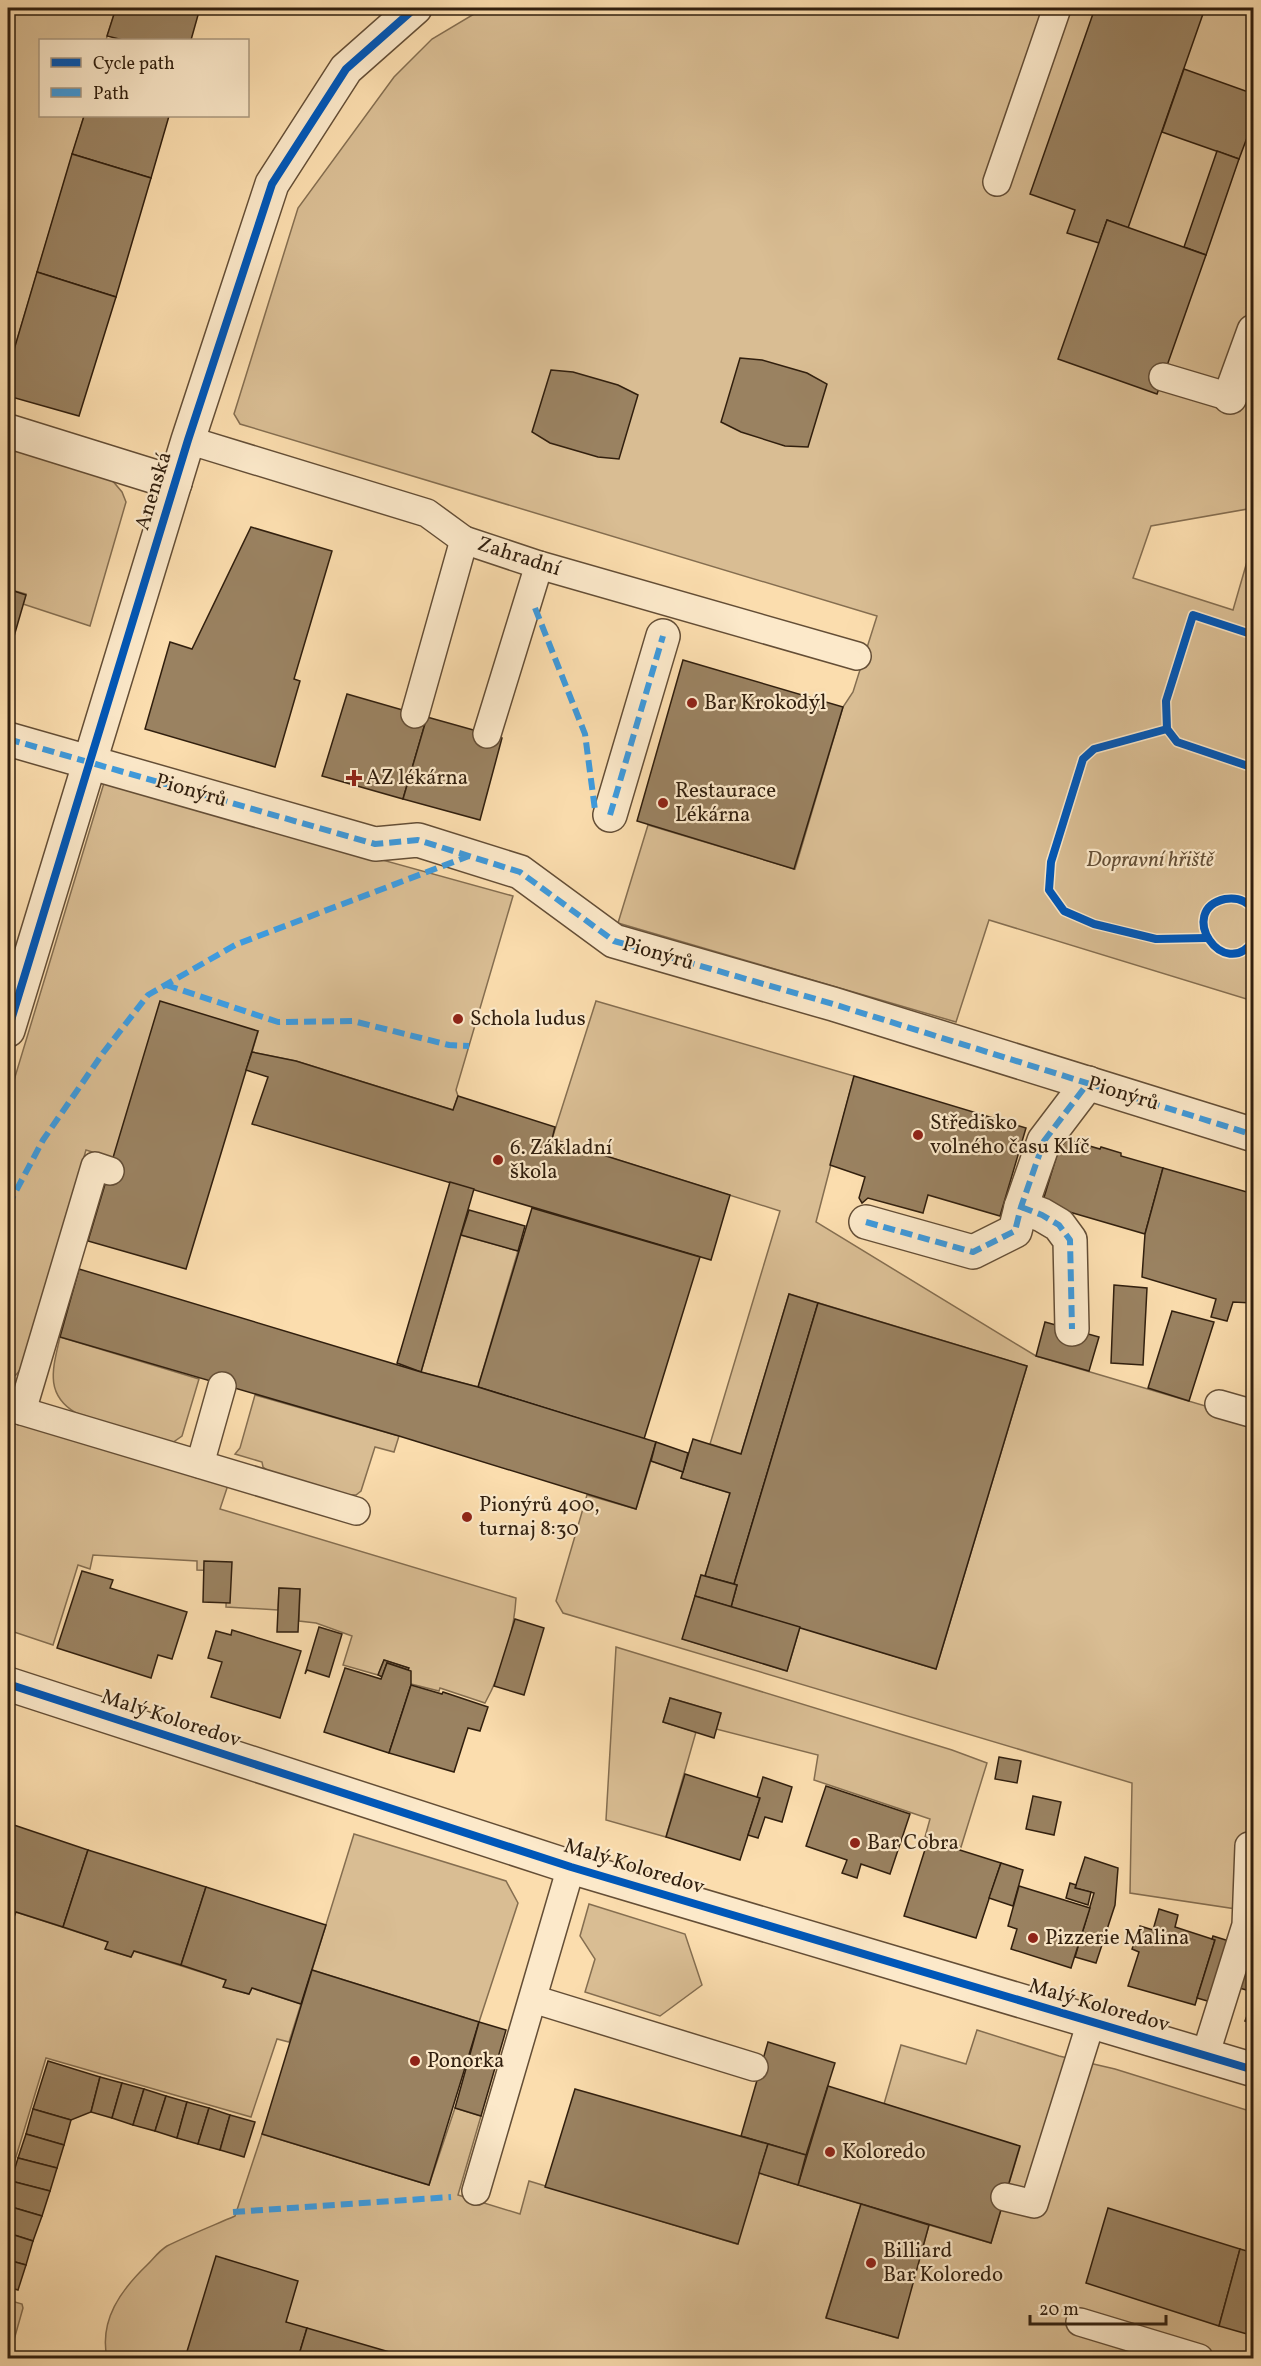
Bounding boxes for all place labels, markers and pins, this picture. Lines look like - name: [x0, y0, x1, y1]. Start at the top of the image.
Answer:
- place label: Bar Krokodýl: [704, 689, 826, 718]
- marker: Bar Krokodýl: [685, 696, 699, 710]
- place label: AZ lékárna: [366, 764, 468, 793]
- marker: AZ lékárna: [347, 771, 361, 785]
- place label: Restaurace Lékárna: [675, 777, 776, 830]
- marker: Restaurace Lékárna: [656, 796, 670, 810]
- place label: Schola ludus: [470, 1005, 586, 1034]
- marker: Schola ludus: [451, 1012, 465, 1026]
- place label: Středisko volného času Klíč: [930, 1109, 1090, 1162]
- marker: Středisko volného času Klíč: [911, 1128, 925, 1142]
- place label: 6. Základní škola: [510, 1134, 613, 1187]
- marker: 6. Základní škola: [491, 1153, 505, 1167]
- place label: Pionýrů 400, turnaj 8:30: [479, 1491, 600, 1544]
- marker: Pionýrů 400, turnaj 8:30: [460, 1510, 474, 1524]
- place label: Bar Cobra: [867, 1829, 959, 1858]
- marker: Bar Cobra: [848, 1836, 862, 1850]
- place label: Pizzerie Malina: [1045, 1924, 1189, 1953]
- marker: Pizzerie Malina: [1026, 1931, 1040, 1945]
- place label: Ponorka: [427, 2047, 504, 2076]
- marker: Ponorka: [408, 2054, 422, 2068]
- place label: Koloredo: [842, 2138, 926, 2167]
- marker: Koloredo: [823, 2145, 837, 2159]
- place label: Billiard Bar Koloredo: [883, 2237, 1003, 2290]
- marker: Billiard Bar Koloredo: [864, 2256, 878, 2270]

